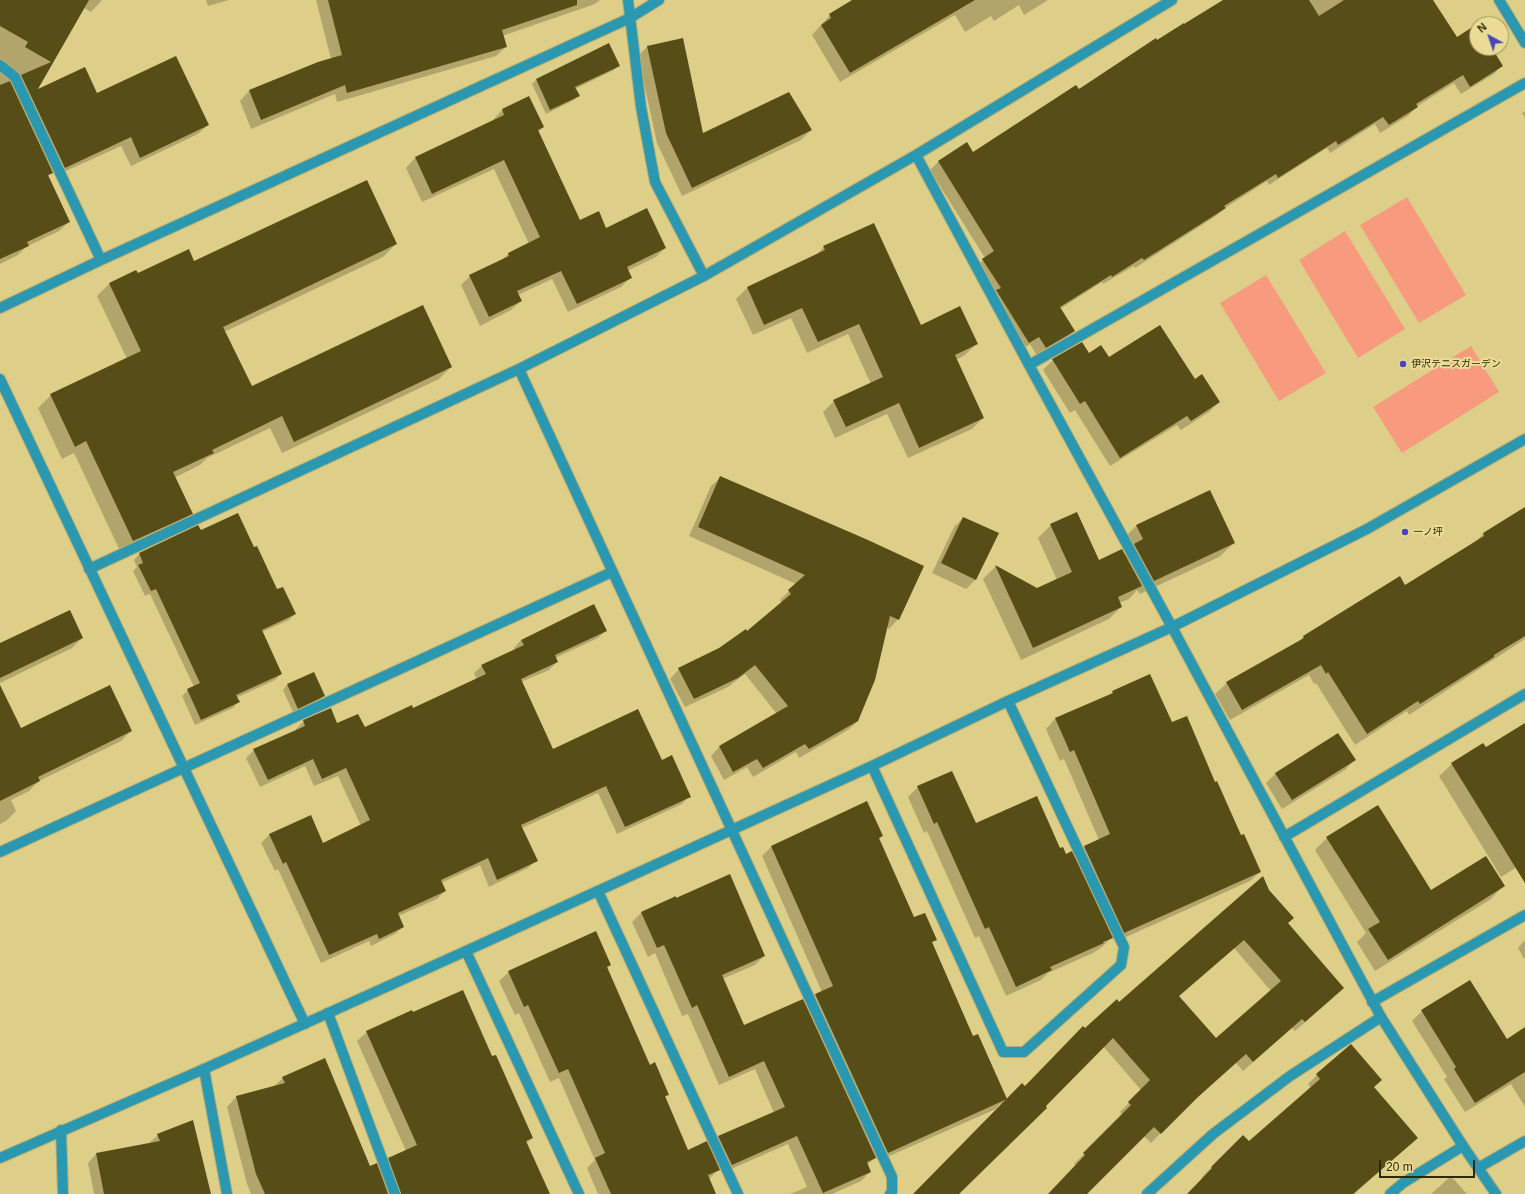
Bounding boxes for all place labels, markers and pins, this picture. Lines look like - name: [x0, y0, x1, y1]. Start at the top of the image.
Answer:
- place label: 伊沢テニスガーデン: [1411, 358, 1501, 370]
- marker: 伊沢テニスガーデン: [1398, 359, 1408, 369]
- place label: 一ノ坪: [1413, 526, 1443, 538]
- marker: 一ノ坪: [1400, 527, 1410, 537]

